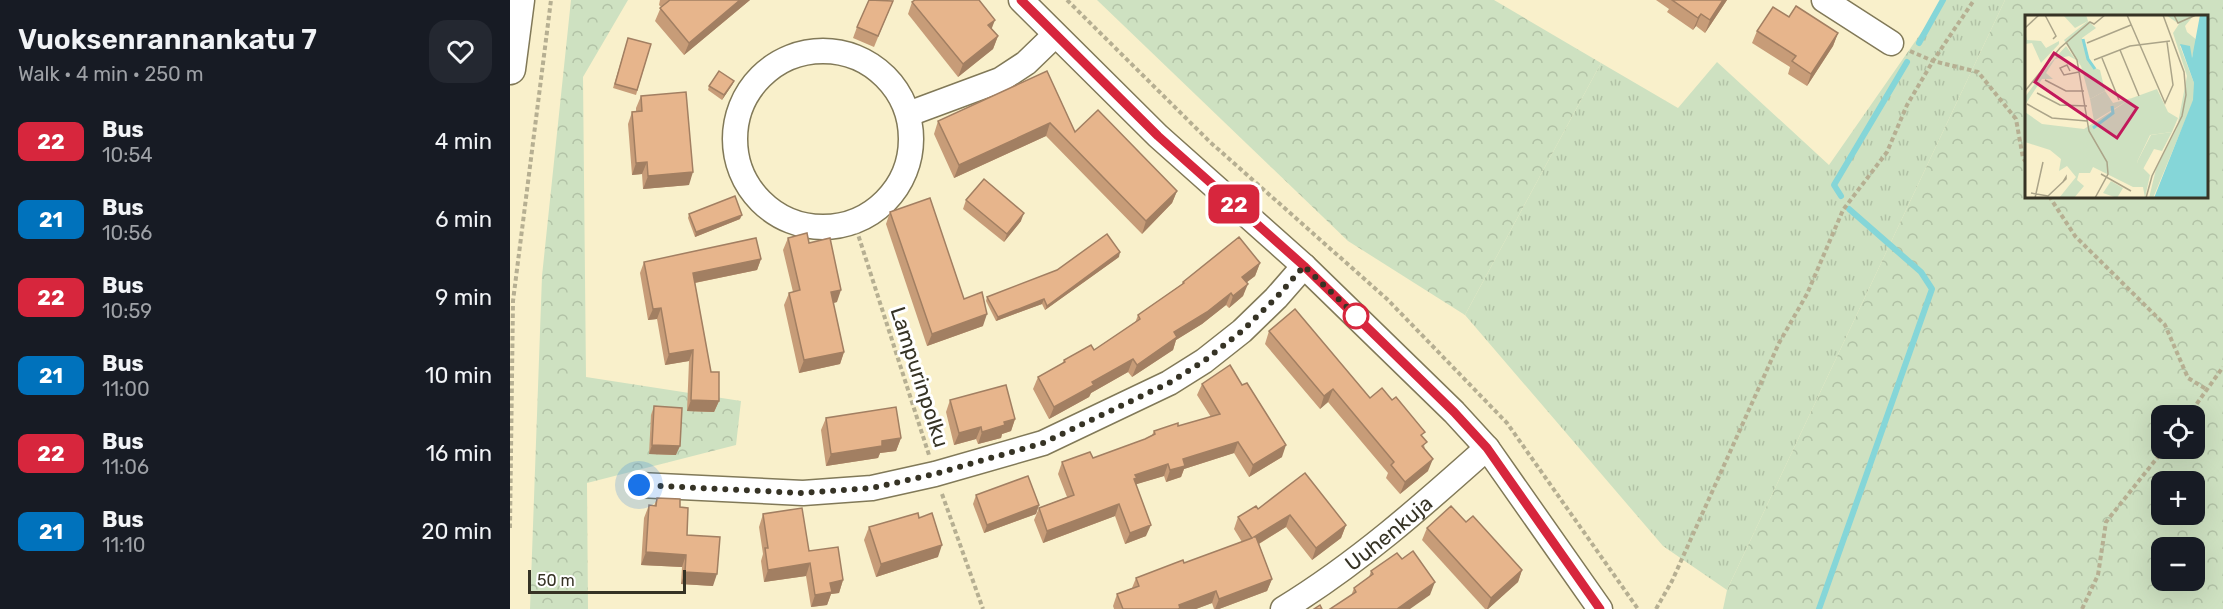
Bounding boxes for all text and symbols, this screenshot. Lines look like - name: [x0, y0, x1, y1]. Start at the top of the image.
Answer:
- inset map: [2025, 15, 2208, 198]
- button: heart: [429, 20, 492, 83]
- text: Vuoksenrannankatu 7: [18, 23, 317, 56]
- text: Walk · 4 min · 250 m: [18, 62, 203, 86]
- text: Bus: [102, 116, 144, 143]
- text: 4 min: [435, 128, 492, 155]
- text: 22: [37, 129, 65, 154]
- text: 10:54: [102, 143, 153, 167]
- line badge: 22: [1207, 184, 1261, 224]
- text: 22: [1220, 192, 1248, 217]
- text: Bus: [102, 194, 144, 221]
- text: 6 min: [435, 206, 492, 233]
- text: 21: [39, 207, 63, 232]
- text: 10:56: [102, 221, 152, 245]
- text: Bus: [102, 272, 144, 299]
- text: 9 min: [435, 284, 492, 311]
- text: 22: [37, 285, 65, 310]
- text: 10:59: [102, 299, 152, 323]
- unlabelled marker: [1343, 303, 1369, 329]
- street label: Lampurinpolku: [886, 304, 954, 450]
- text: Bus: [102, 350, 144, 377]
- text: 10 min: [425, 362, 492, 389]
- text: 21: [39, 363, 63, 388]
- text: 11:00: [102, 377, 150, 401]
- map controls: [2151, 405, 2205, 591]
- button: locate: [2151, 405, 2205, 459]
- text: Bus: [102, 428, 144, 455]
- text: 16 min: [426, 440, 492, 467]
- text: 22: [37, 441, 65, 466]
- text: 11:06: [102, 455, 149, 479]
- your location: [624, 470, 654, 500]
- button: +: [2151, 471, 2205, 525]
- street label: Uuhenkuja: [1340, 490, 1437, 576]
- text: Bus: [102, 506, 144, 533]
- text: 20 min: [422, 518, 492, 545]
- text: 21: [39, 519, 63, 544]
- text: 11:10: [102, 533, 146, 557]
- button: −: [2151, 537, 2205, 591]
- scale bar: [528, 567, 686, 594]
- text: 50 m: [537, 571, 575, 590]

